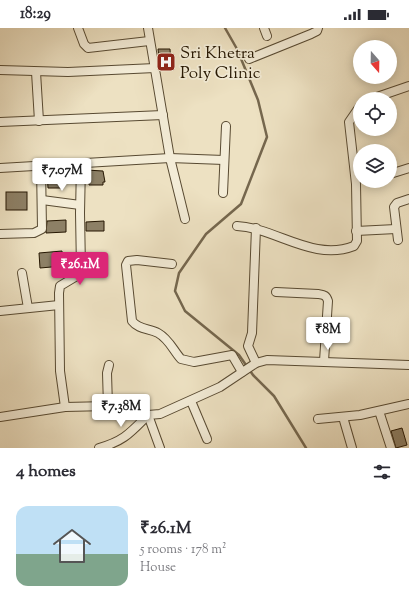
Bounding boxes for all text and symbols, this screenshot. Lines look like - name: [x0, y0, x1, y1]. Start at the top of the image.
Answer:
- text: 18:29: [20, 4, 51, 25]
- north arrow: [353, 40, 397, 84]
- map controls: [353, 40, 397, 188]
- place label: Sri Khetra Poly Clinic: [180, 42, 261, 86]
- hospital icon: Sri Khetra Poly Clinic: [155, 51, 177, 73]
- button: locate: [353, 92, 397, 136]
- button: layers: [353, 144, 397, 188]
- pin: ₹7.07M: [29, 158, 95, 192]
- text: ₹7.07M: [41, 162, 83, 180]
- pin: ₹26.1M: [47, 252, 113, 286]
- text: ₹26.1M: [60, 256, 100, 274]
- pin: ₹8M: [309, 317, 347, 351]
- text: ₹8M: [315, 321, 341, 339]
- pin: ₹7.38M: [88, 394, 154, 428]
- text: ₹7.38M: [101, 398, 141, 416]
- text: 4 homes: [16, 460, 76, 484]
- icon: filters: [371, 461, 393, 483]
- text: ₹26.1M: [140, 517, 192, 541]
- icon: home: [48, 522, 96, 570]
- text: 5 rooms · 178 m²: [140, 541, 226, 559]
- text: House: [140, 559, 176, 577]

